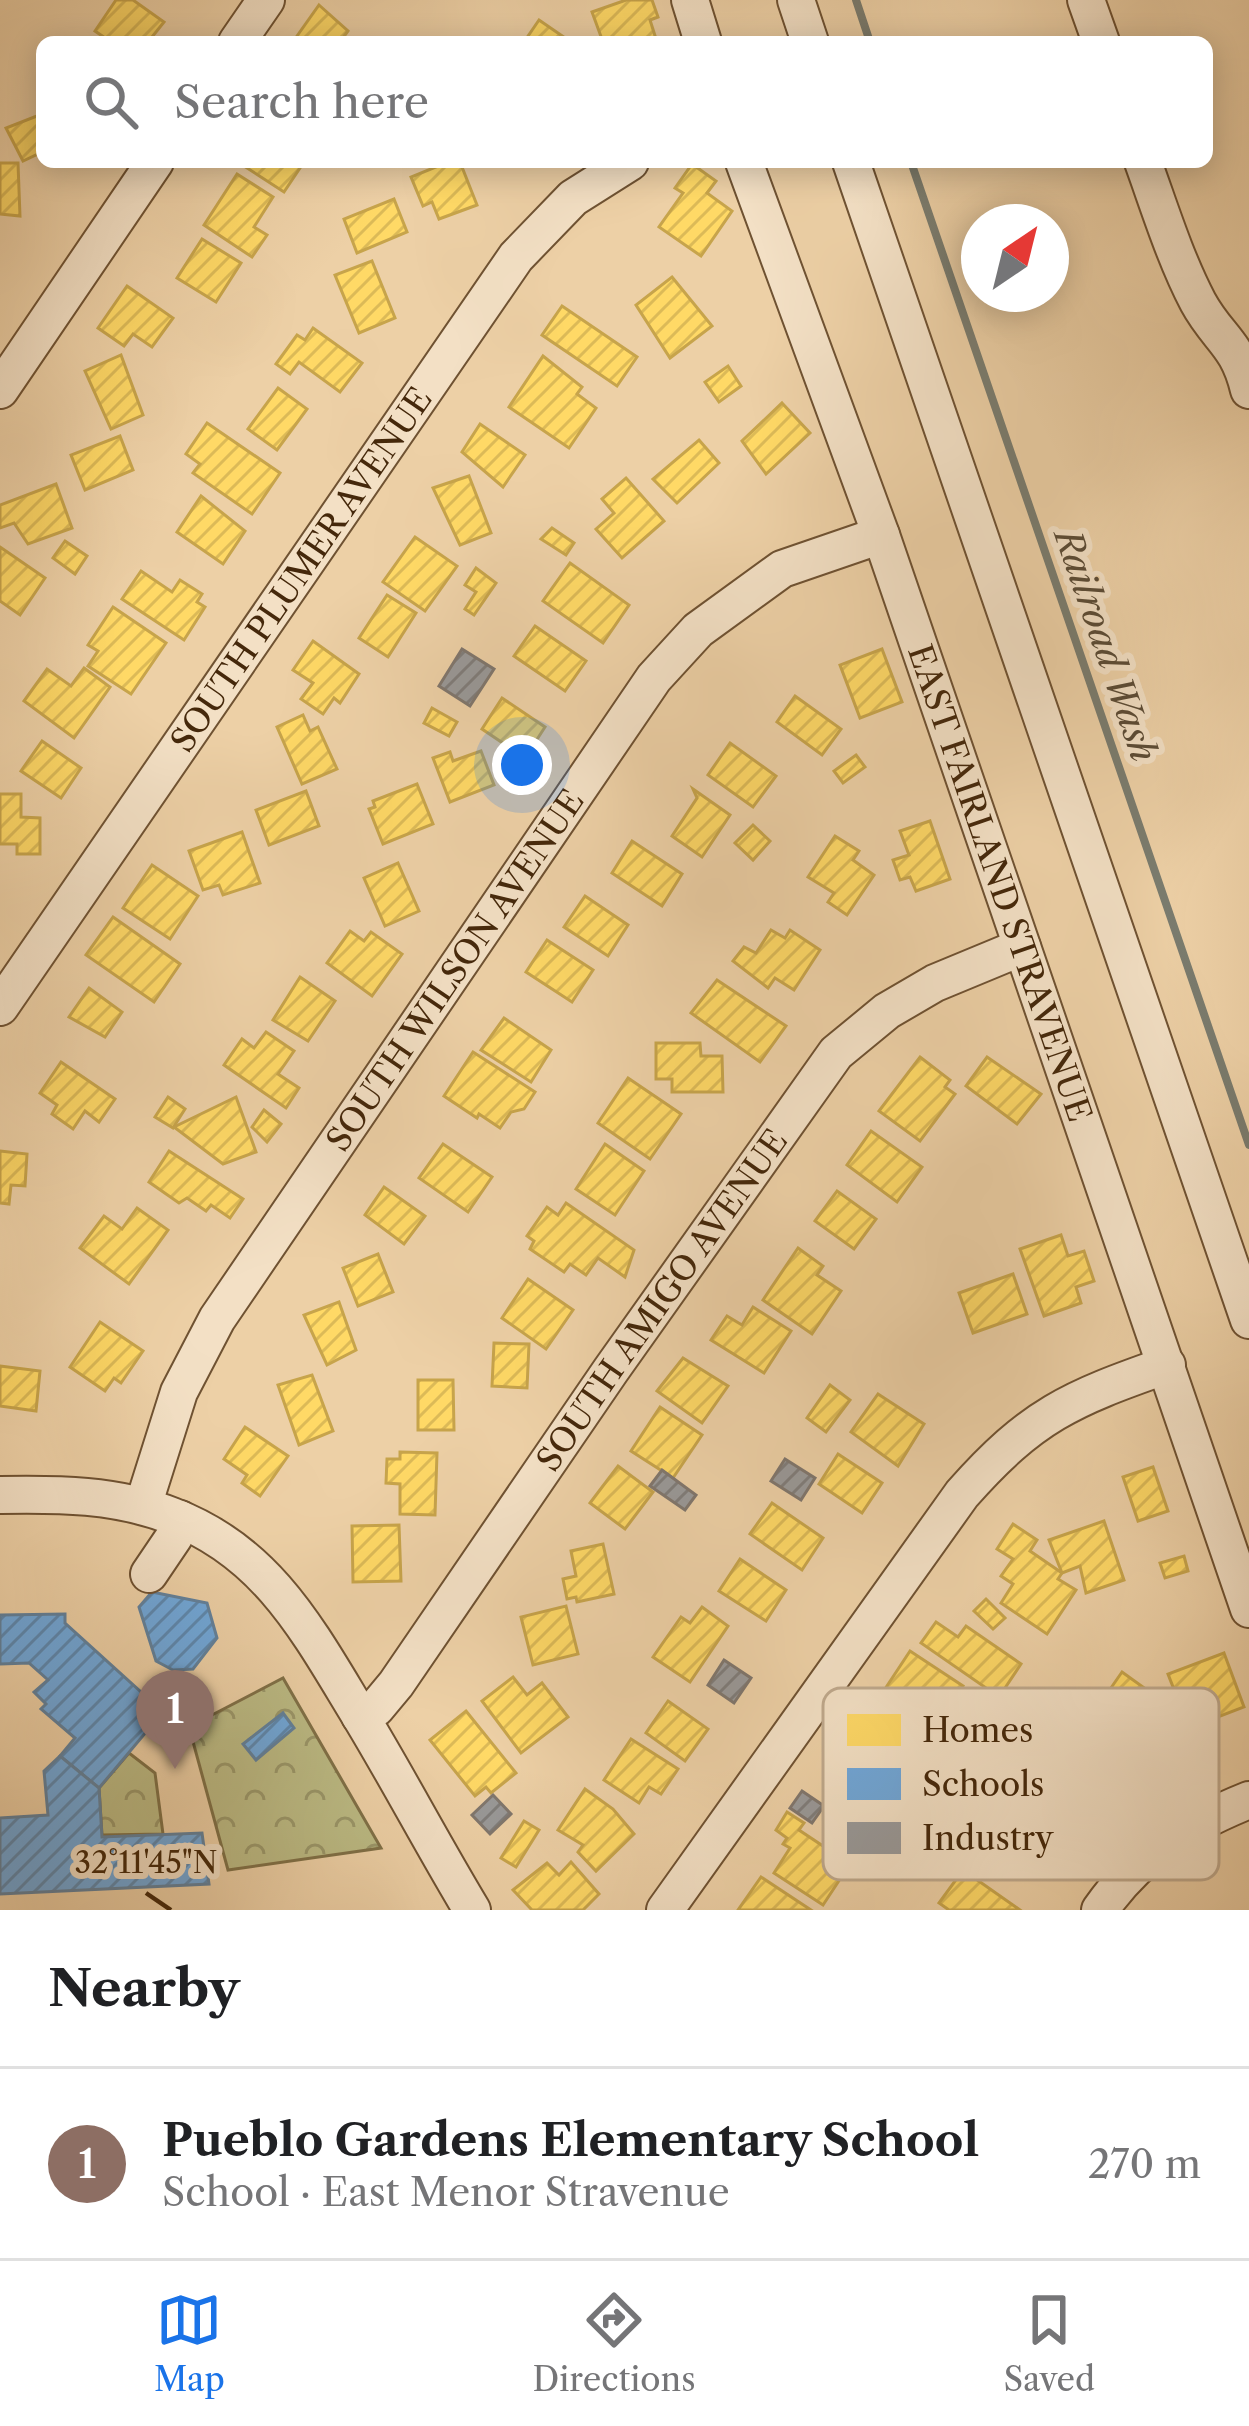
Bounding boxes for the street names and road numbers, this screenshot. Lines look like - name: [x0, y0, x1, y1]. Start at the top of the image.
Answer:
- street label: SOUTH PLUMER AVENUE: [162, 380, 441, 760]
- street label: EAST FAIRLAND STRAVENUE: [899, 639, 1100, 1127]
- street label: SOUTH WILSON AVENUE: [318, 782, 593, 1159]
- street label: SOUTH AMIGO AVENUE: [528, 1122, 796, 1479]

